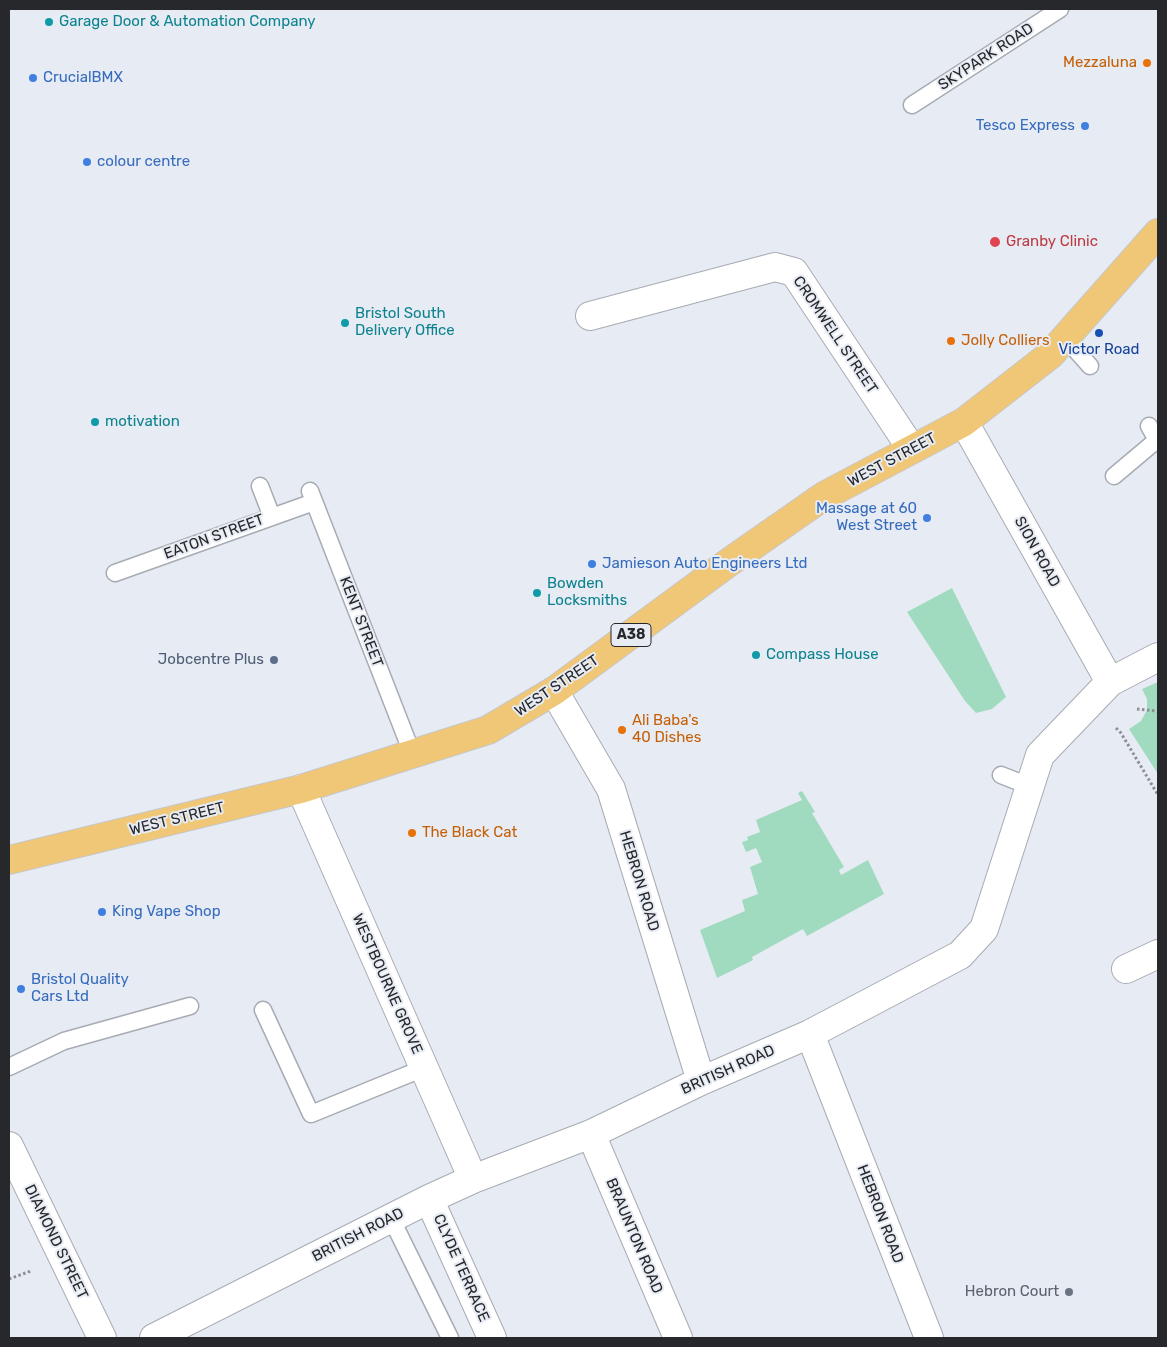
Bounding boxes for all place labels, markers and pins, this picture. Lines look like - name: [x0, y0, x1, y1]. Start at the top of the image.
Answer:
- place label: Garage Door & Automation Company: [59, 13, 316, 31]
- marker: Garage Door & Automation Company: [43, 16, 55, 28]
- place label: Mezzaluna: [1063, 54, 1137, 72]
- marker: Mezzaluna: [1141, 57, 1153, 69]
- place label: CrucialBMX: [43, 69, 123, 87]
- marker: CrucialBMX: [27, 72, 39, 84]
- place label: Tesco Express: [976, 117, 1075, 135]
- marker: Tesco Express: [1079, 120, 1091, 132]
- place label: colour centre: [97, 153, 190, 171]
- marker: colour centre: [81, 156, 93, 168]
- place label: Granby Clinic: [1006, 233, 1098, 251]
- marker: Granby Clinic: [988, 235, 1002, 249]
- place label: Bristol South Delivery Office: [355, 305, 455, 340]
- marker: Bristol South Delivery Office: [339, 317, 351, 329]
- marker: Victor Road: [1093, 327, 1105, 339]
- place label: Jolly Colliers: [961, 332, 1050, 350]
- marker: Jolly Colliers: [945, 335, 957, 347]
- place label: Victor Road: [1058, 341, 1140, 359]
- place label: motivation: [105, 413, 180, 431]
- marker: motivation: [89, 416, 101, 428]
- place label: Massage at 60 West Street: [816, 500, 917, 535]
- marker: Massage at 60 West Street: [921, 512, 933, 524]
- place label: Jamieson Auto Engineers Ltd: [602, 555, 807, 573]
- marker: Jamieson Auto Engineers Ltd: [586, 558, 598, 570]
- place label: Bowden Locksmiths: [547, 575, 627, 610]
- marker: Bowden Locksmiths: [531, 587, 543, 599]
- place label: Compass House: [766, 646, 879, 664]
- marker: Compass House: [750, 649, 762, 661]
- place label: Jobcentre Plus: [158, 651, 264, 669]
- marker: Jobcentre Plus: [268, 654, 280, 666]
- place label: Ali Baba's 40 Dishes: [632, 712, 701, 747]
- marker: Ali Baba's 40 Dishes: [616, 724, 628, 736]
- place label: The Black Cat: [422, 824, 517, 842]
- marker: The Black Cat: [406, 827, 418, 839]
- place label: King Vape Shop: [112, 903, 221, 921]
- marker: King Vape Shop: [96, 906, 108, 918]
- place label: Bristol Quality Cars Ltd: [31, 971, 129, 1006]
- marker: Bristol Quality Cars Ltd: [15, 983, 27, 995]
- place label: Hebron Court: [965, 1283, 1059, 1301]
- marker: Hebron Court: [1063, 1286, 1075, 1298]

